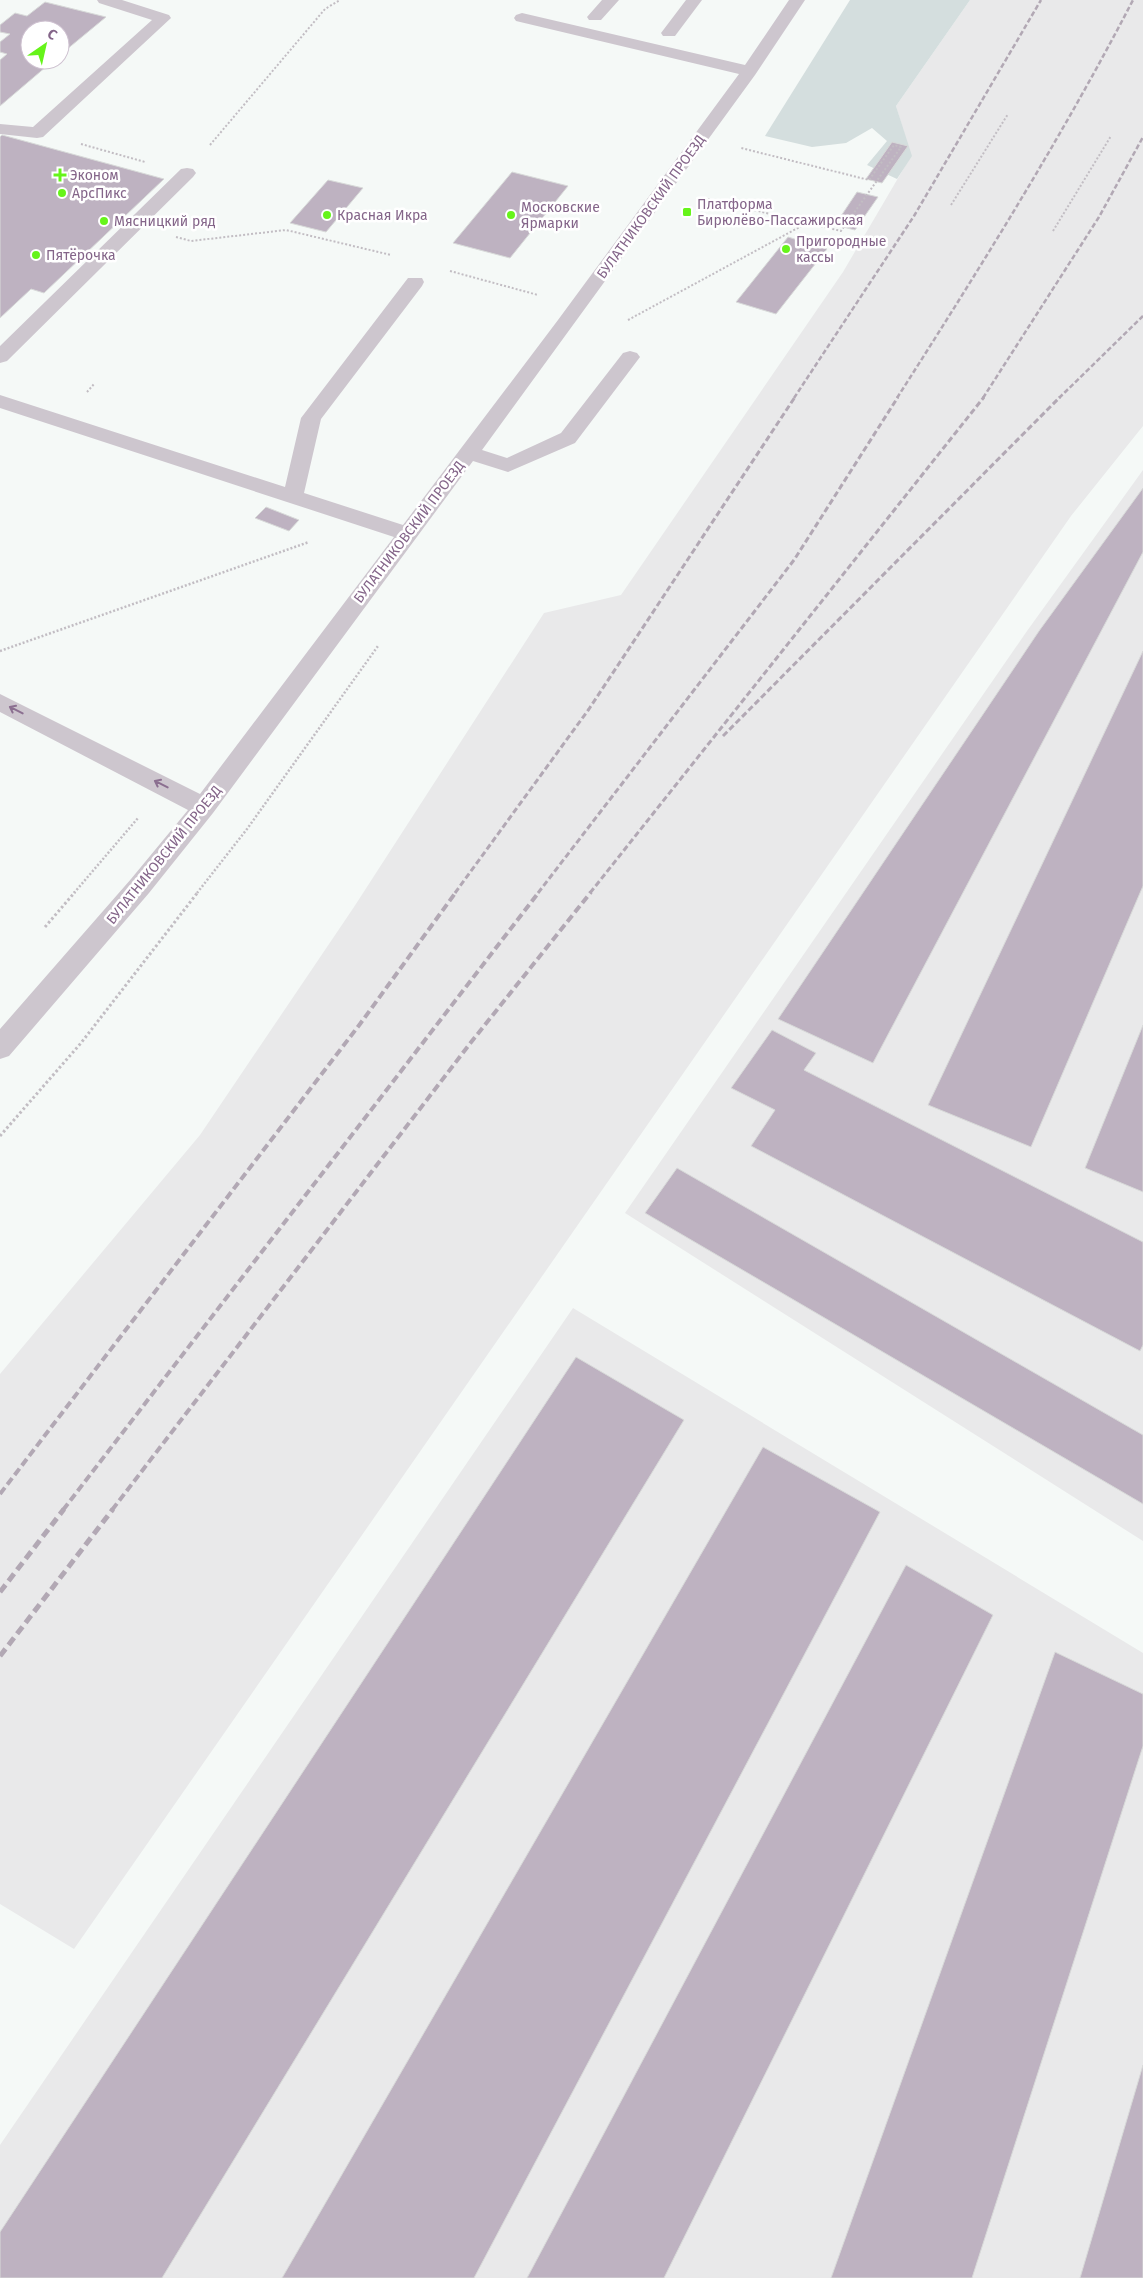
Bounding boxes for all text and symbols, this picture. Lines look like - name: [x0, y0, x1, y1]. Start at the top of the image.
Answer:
- north arrow: [20, 20, 70, 70]
- text: С: [44, 25, 60, 44]
- street label: БУЛАТНИКОВСКИЙ ПРОЕЗД: [593, 132, 709, 282]
- place label: Эконом: [70, 167, 119, 184]
- marker: Эконом: [54, 169, 66, 181]
- place label: АрсПикс: [72, 185, 127, 202]
- marker: АрсПикс: [56, 187, 68, 199]
- place label: Платформа Бирюлёво-Пассажирская: [697, 196, 864, 229]
- place label: Московские Ярмарки: [521, 199, 600, 232]
- marker: Платформа Бирюлёво-Пассажирская: [681, 206, 693, 218]
- place label: Красная Икра: [337, 207, 428, 224]
- marker: Красная Икра: [321, 209, 333, 221]
- marker: Московские Ярмарки: [505, 209, 517, 221]
- place label: Мясницкий ряд: [114, 213, 216, 230]
- marker: Мясницкий ряд: [98, 215, 110, 227]
- place label: Пригородные кассы: [796, 233, 886, 266]
- marker: Пригородные кассы: [780, 243, 792, 255]
- place label: Пятёрочка: [46, 247, 116, 264]
- marker: Пятёрочка: [30, 249, 42, 261]
- street label: БУЛАТНИКОВСКИЙ ПРОЕЗД: [350, 458, 468, 606]
- one-way arrow: [9, 705, 24, 714]
- one-way arrow: [154, 779, 168, 789]
- street label: БУЛАТНИКОВСКИЙ ПРОЕЗД: [103, 782, 225, 928]

